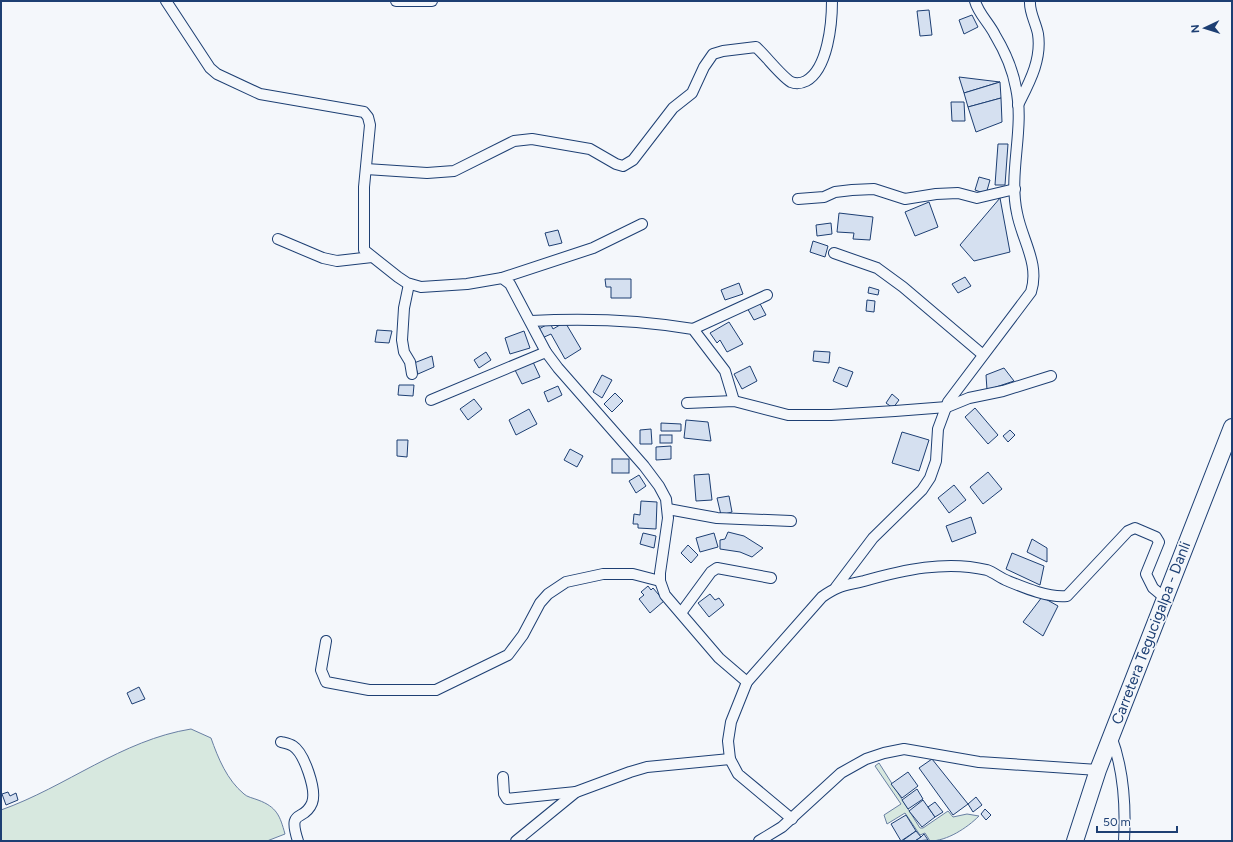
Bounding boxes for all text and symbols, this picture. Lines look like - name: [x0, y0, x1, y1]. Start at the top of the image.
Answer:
- north arrow: [1185, 8, 1225, 48]
- text: N: [1189, 24, 1202, 33]
- street label: Carretera Tegucigalpa - Danli: [1108, 539, 1194, 727]
- scale bar: [1097, 808, 1177, 834]
- text: 50 m: [1103, 815, 1131, 829]

